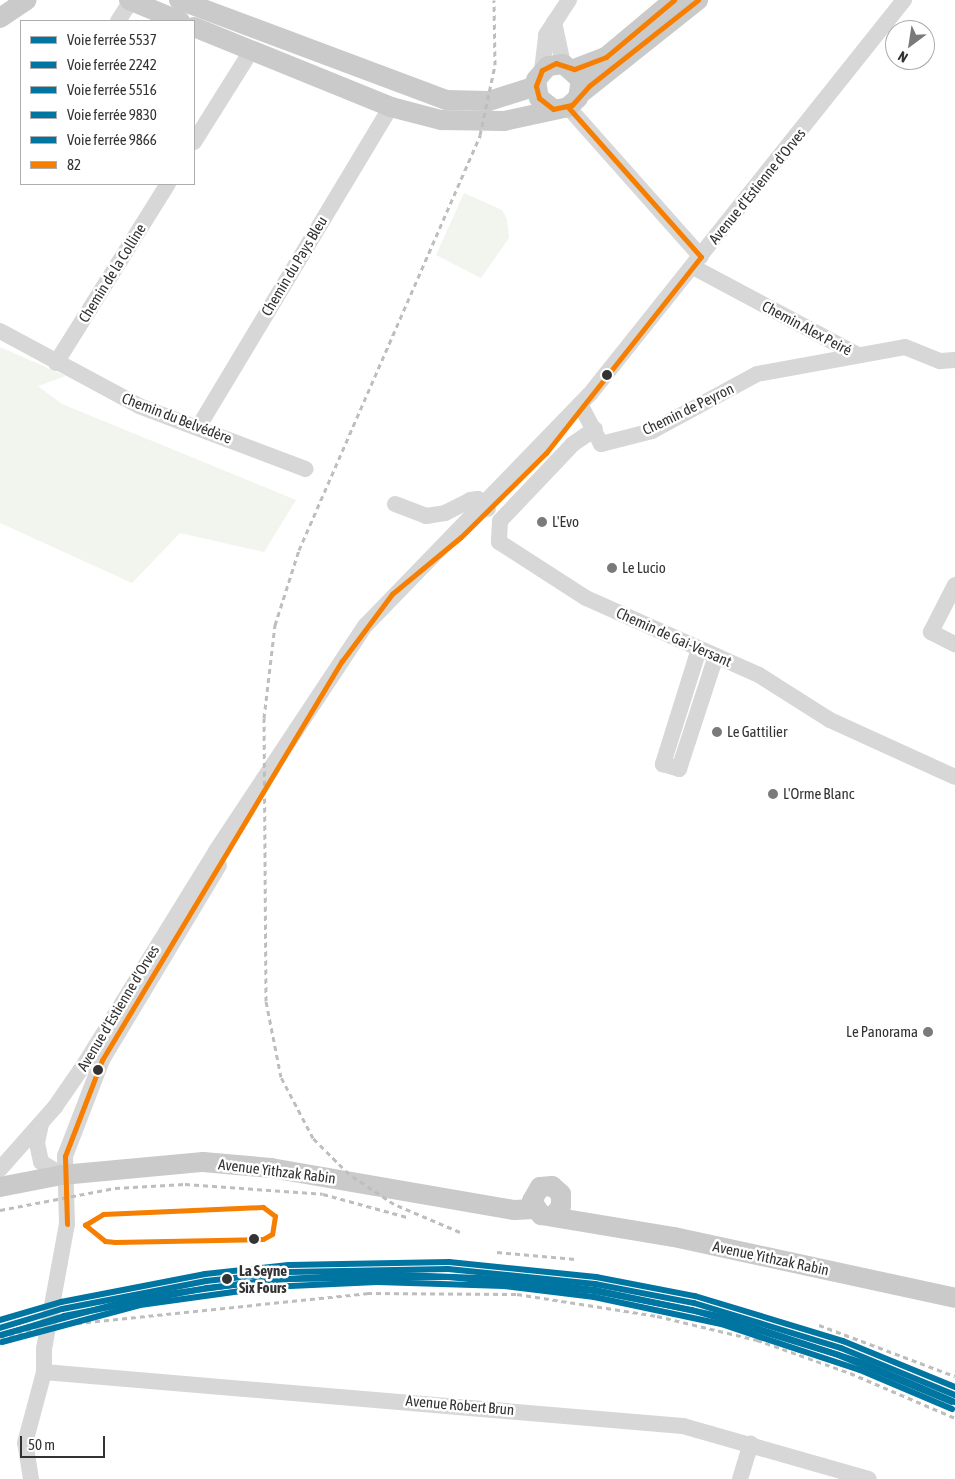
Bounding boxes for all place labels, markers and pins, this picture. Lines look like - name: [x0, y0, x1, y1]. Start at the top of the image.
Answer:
- unlabelled marker: [602, 370, 612, 380]
- place label: L'Evo: [552, 513, 579, 531]
- marker: L'Evo: [536, 516, 548, 528]
- place label: Le Lucio: [622, 559, 666, 577]
- marker: Le Lucio: [606, 562, 618, 574]
- place label: Le Gattilier: [727, 723, 787, 741]
- marker: Le Gattilier: [711, 726, 723, 738]
- place label: L'Orme Blanc: [783, 785, 854, 803]
- marker: L'Orme Blanc: [767, 788, 779, 800]
- place label: Le Panorama: [846, 1023, 918, 1041]
- marker: Le Panorama: [922, 1026, 934, 1038]
- unlabelled marker: [93, 1065, 103, 1075]
- unlabelled marker: [249, 1234, 259, 1244]
- place label: La Seyne Six Fours: [239, 1261, 287, 1296]
- marker: La Seyne Six Fours: [219, 1271, 235, 1287]

